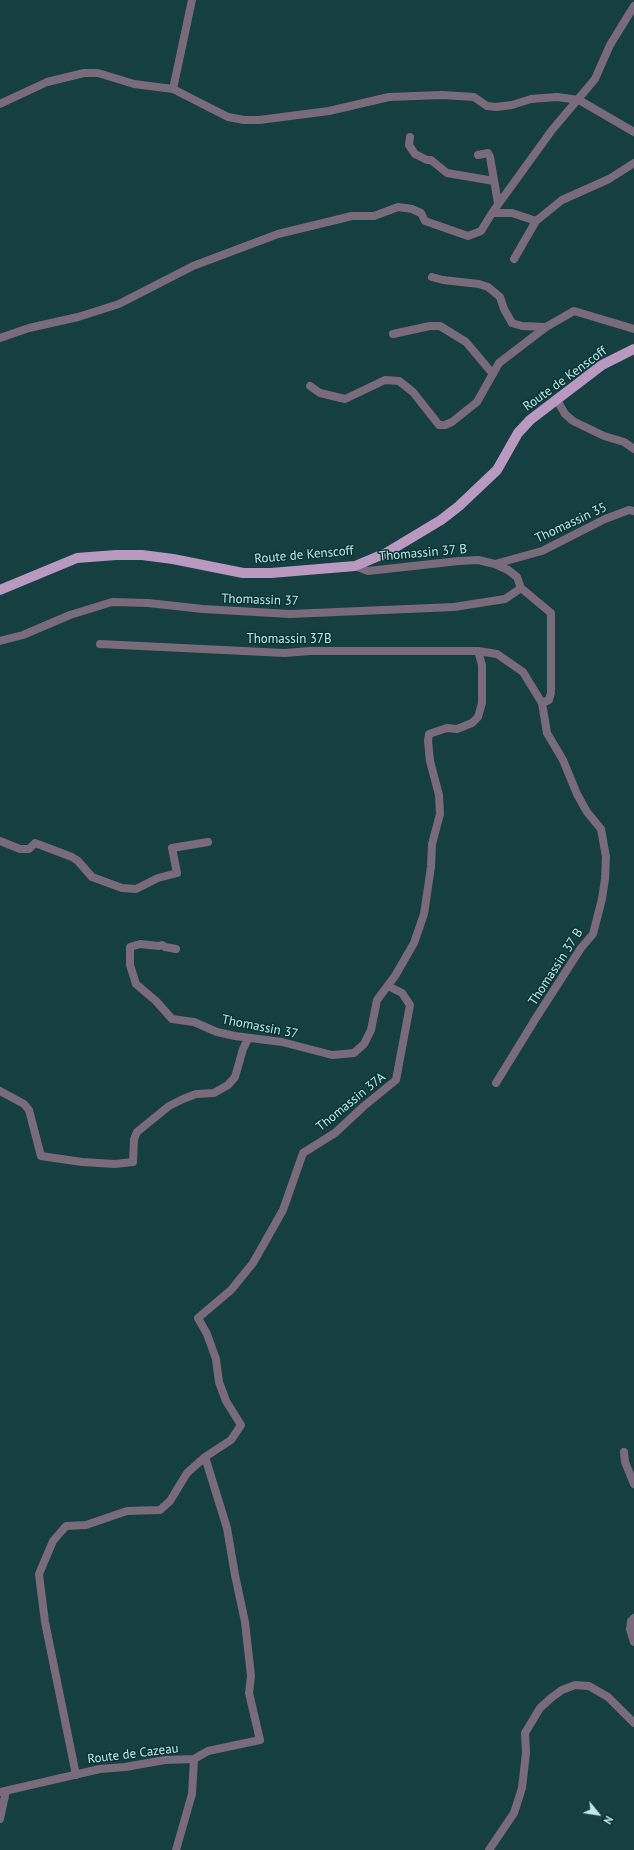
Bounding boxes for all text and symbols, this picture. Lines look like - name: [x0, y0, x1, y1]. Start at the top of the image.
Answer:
- street label: Route de Kenscoff: [520, 343, 610, 415]
- street label: Thomassin 35: [533, 500, 609, 546]
- street label: Thomassin 37 B: [378, 541, 468, 565]
- street label: Route de Kenscoff: [254, 543, 354, 567]
- street label: Thomassin 37: [221, 591, 299, 609]
- street label: Thomassin 37B: [246, 631, 332, 647]
- street label: Thomassin 37 B: [525, 926, 587, 1008]
- street label: Thomassin 37: [220, 1012, 300, 1042]
- street label: Thomassin 37A: [313, 1069, 389, 1135]
- street label: Route de Cazeau: [86, 1741, 180, 1767]
- north arrow: [578, 1794, 618, 1834]
- text: N: [601, 1813, 616, 1827]

